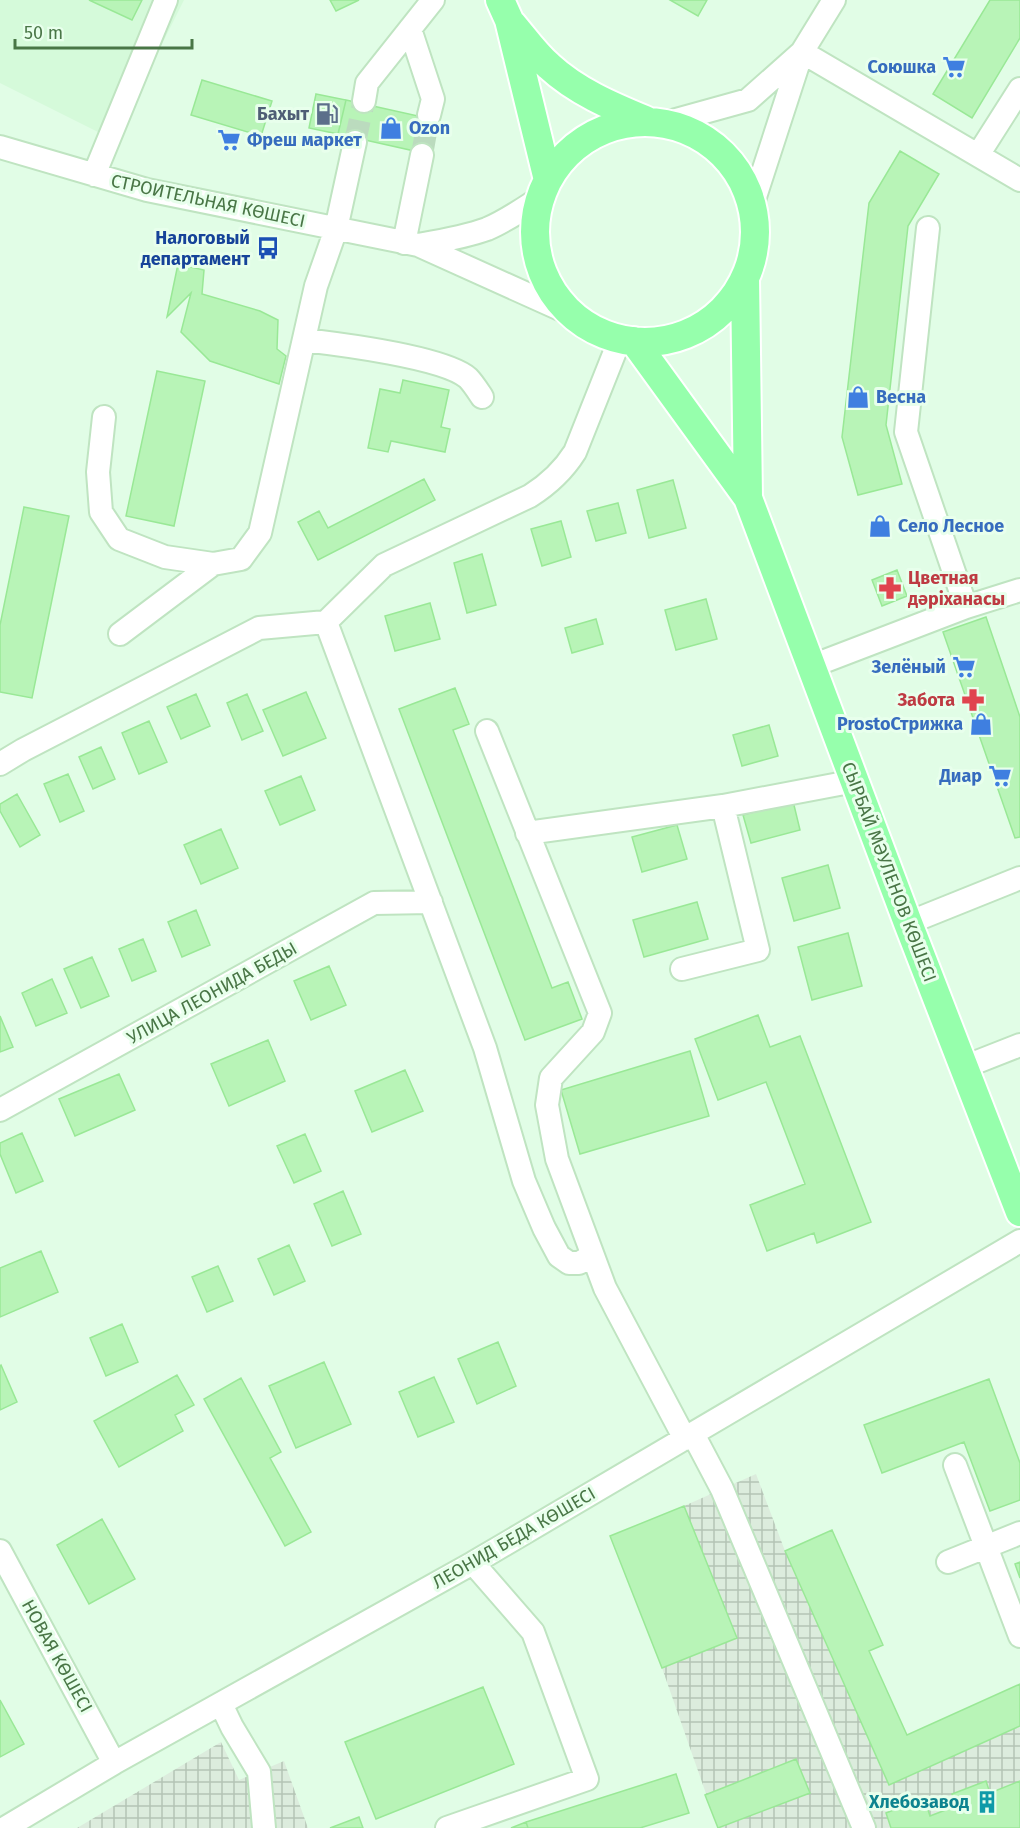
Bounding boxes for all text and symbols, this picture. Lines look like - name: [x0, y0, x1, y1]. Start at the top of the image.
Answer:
- scale bar: [15, 12, 192, 50]
- text: 50 m: [24, 22, 63, 44]
- supermarket icon: Союшка: [941, 54, 967, 80]
- place label: Союшка: [867, 56, 936, 78]
- fuel station icon: Бахыт: [314, 101, 340, 127]
- place label: Бахыт: [257, 103, 309, 125]
- shop icon: Ozon: [378, 115, 404, 141]
- place label: Ozon: [409, 117, 450, 139]
- supermarket icon: Фреш маркет: [216, 127, 242, 153]
- place label: Фреш маркет: [247, 129, 362, 151]
- street label: СТРОИТЕЛЬНАЯ КӨШЕСІ: [109, 170, 307, 232]
- place label: Налоговый департамент: [141, 227, 250, 270]
- bus stop icon: Налоговый департамент: [255, 235, 281, 261]
- shop icon: Весна: [845, 384, 871, 410]
- place label: Весна: [876, 386, 926, 408]
- shop icon: Село Лесное: [867, 513, 893, 539]
- place label: Село Лесное: [898, 515, 1004, 537]
- place label: Цветная дәріханасы: [908, 567, 1005, 610]
- pharmacy icon: Цветная дәріханасы: [877, 575, 903, 601]
- supermarket icon: Зелёный: [951, 654, 977, 680]
- place label: Зелёный: [870, 656, 946, 678]
- pharmacy icon: Забота: [960, 687, 986, 713]
- place label: Забота: [896, 689, 955, 711]
- shop icon: ProstoСтрижка: [968, 711, 994, 737]
- place label: ProstoСтрижка: [837, 713, 963, 735]
- street label: СЫРБАЙ МӘУЛЕНОВ КӨШЕСІ: [837, 759, 941, 985]
- supermarket icon: Диар: [987, 763, 1013, 789]
- place label: Диар: [938, 765, 982, 787]
- street label: УЛИЦА ЛЕОНИДА БЕДЫ: [123, 937, 301, 1049]
- street label: ЛЕОНИД БЕДА КӨШЕСІ: [429, 1482, 599, 1594]
- street label: НОВАЯ КӨШЕСІ: [17, 1596, 97, 1716]
- building icon: Хлебозавод: [974, 1789, 1000, 1815]
- place label: Хлебозавод: [868, 1791, 969, 1813]

